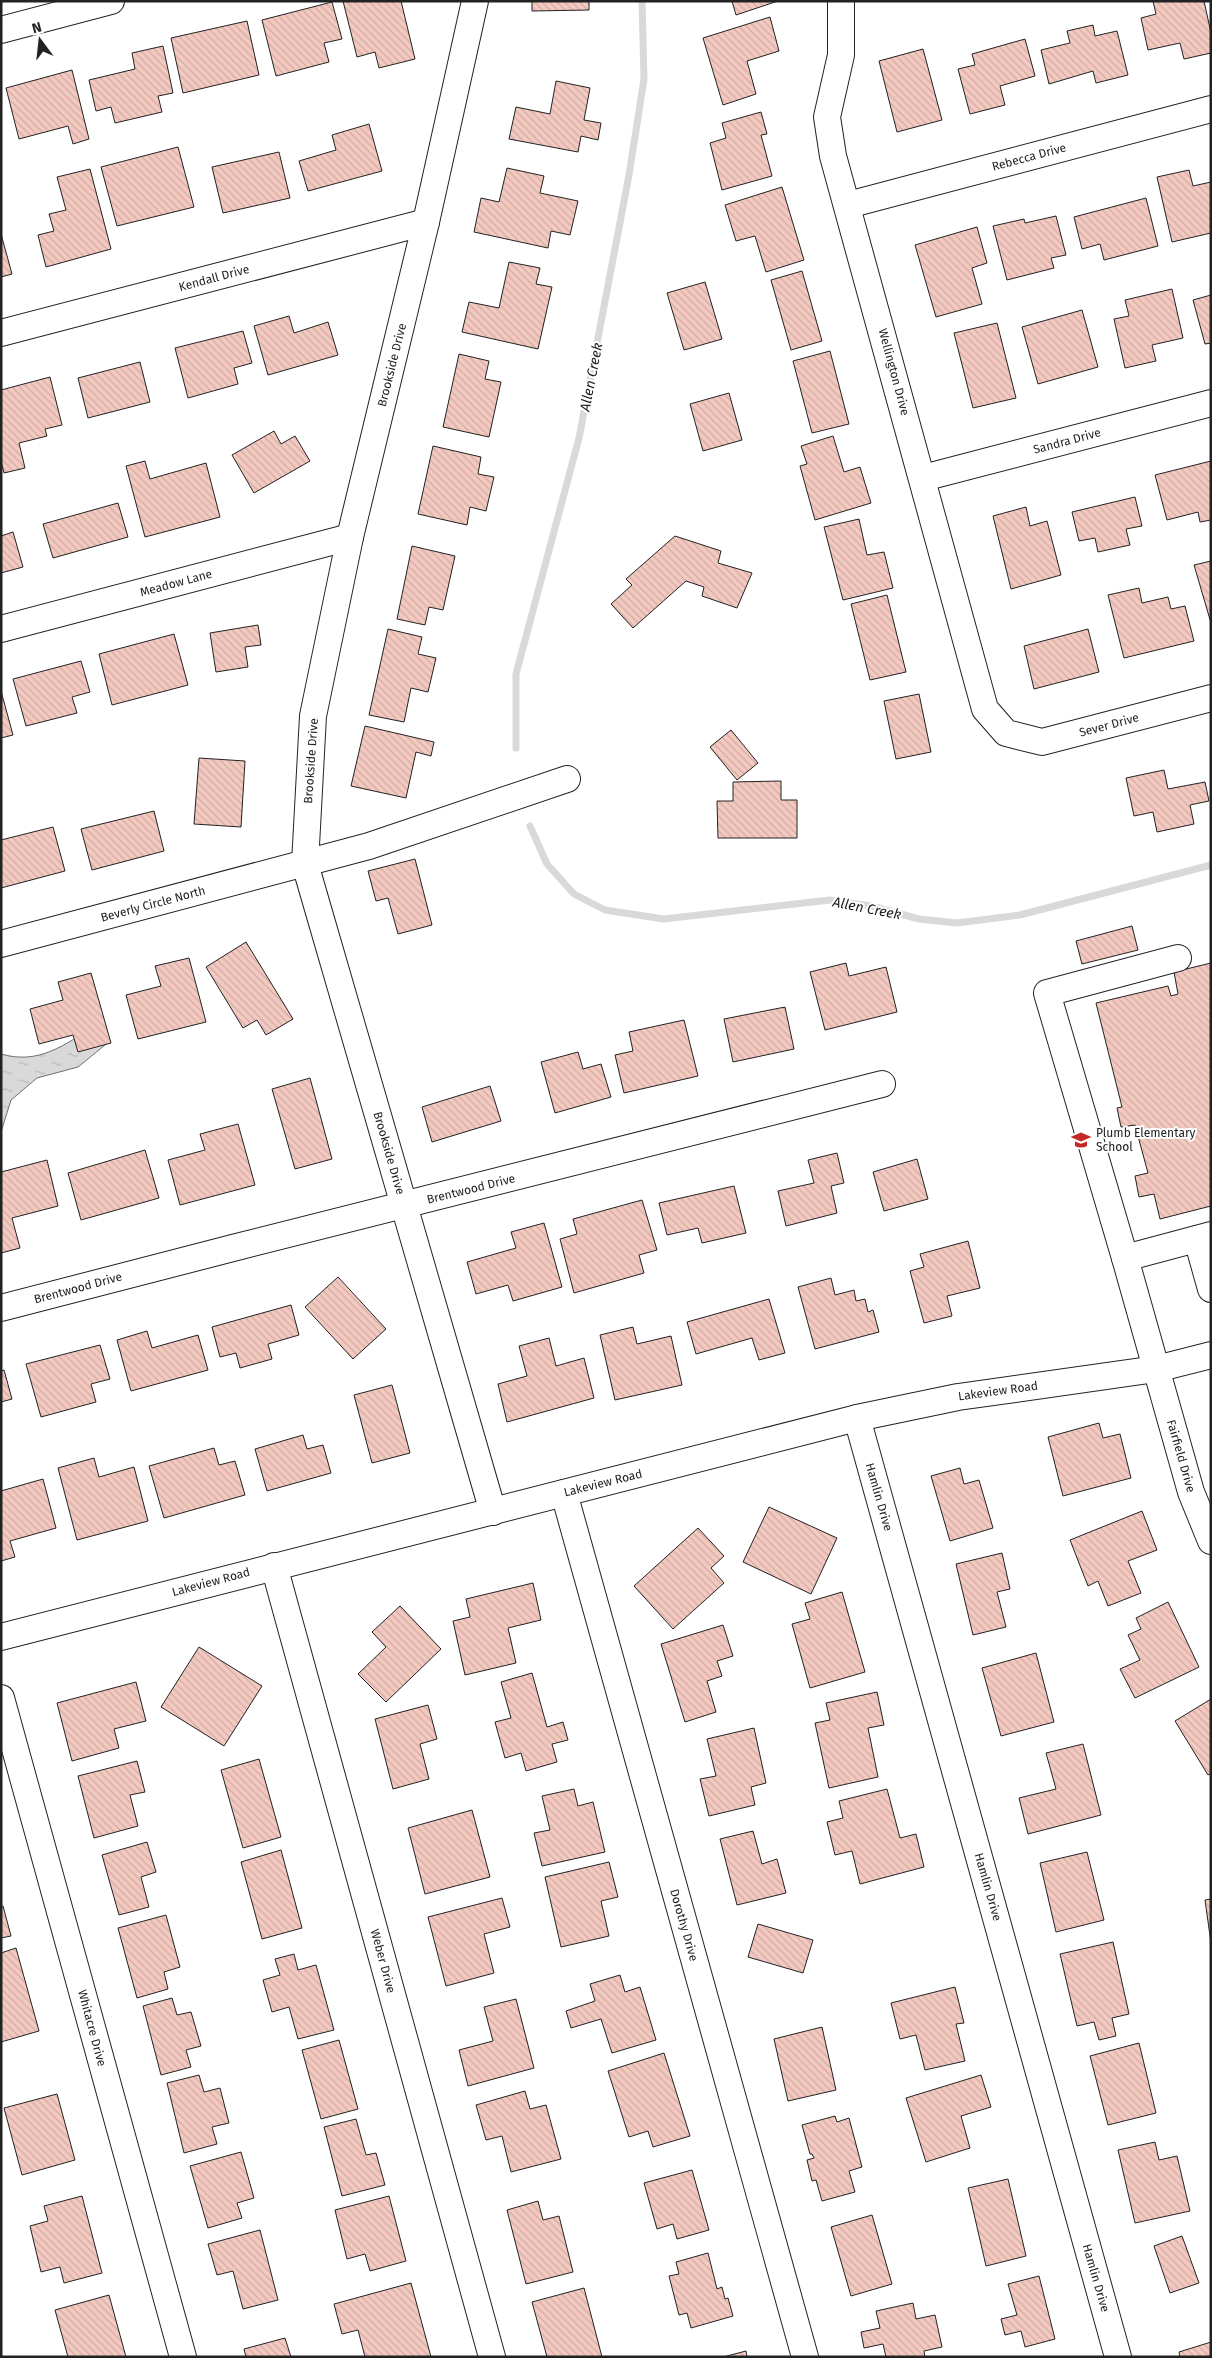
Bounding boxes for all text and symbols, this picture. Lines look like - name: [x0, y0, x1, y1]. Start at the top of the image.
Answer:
- north arrow: [15, 15, 65, 65]
- text: N: [30, 19, 43, 37]
- street label: Rebecca Drive: [990, 140, 1068, 174]
- street label: Kendall Drive: [177, 262, 251, 294]
- street label: Brookside Drive: [375, 322, 409, 408]
- street label: Wellington Drive: [876, 327, 912, 417]
- water label: Allen Creek: [576, 341, 607, 414]
- street label: Sandra Drive: [1032, 425, 1102, 457]
- street label: Meadow Lane: [138, 567, 214, 599]
- street label: Sever Drive: [1078, 710, 1140, 740]
- street label: Brookside Drive: [301, 718, 321, 804]
- street label: Beverly Circle North: [99, 883, 207, 925]
- water label: Allen Creek: [830, 893, 903, 924]
- street label: Brookside Drive: [370, 1110, 408, 1196]
- place label: Plumb Elementary School: [1096, 1126, 1196, 1154]
- school or university icon: Plumb Elementary School: [1070, 1129, 1092, 1151]
- street label: Brentwood Drive: [425, 1171, 517, 1207]
- street label: Brentwood Drive: [32, 1270, 124, 1306]
- street label: Lakeview Road: [957, 1378, 1039, 1404]
- street label: Fairfield Drive: [1164, 1418, 1198, 1494]
- street label: Hamlin Drive: [863, 1461, 895, 1533]
- street label: Lakeview Road: [562, 1467, 644, 1499]
- street label: Lakeview Road: [170, 1565, 252, 1599]
- street label: Hamlin Drive: [972, 1851, 1004, 1923]
- street label: Dorothy Drive: [667, 1887, 701, 1963]
- street label: Weber Drive: [368, 1927, 398, 1995]
- street label: Whitacre Drive: [75, 1988, 109, 2068]
- street label: Hamlin Drive: [1080, 2242, 1112, 2314]

